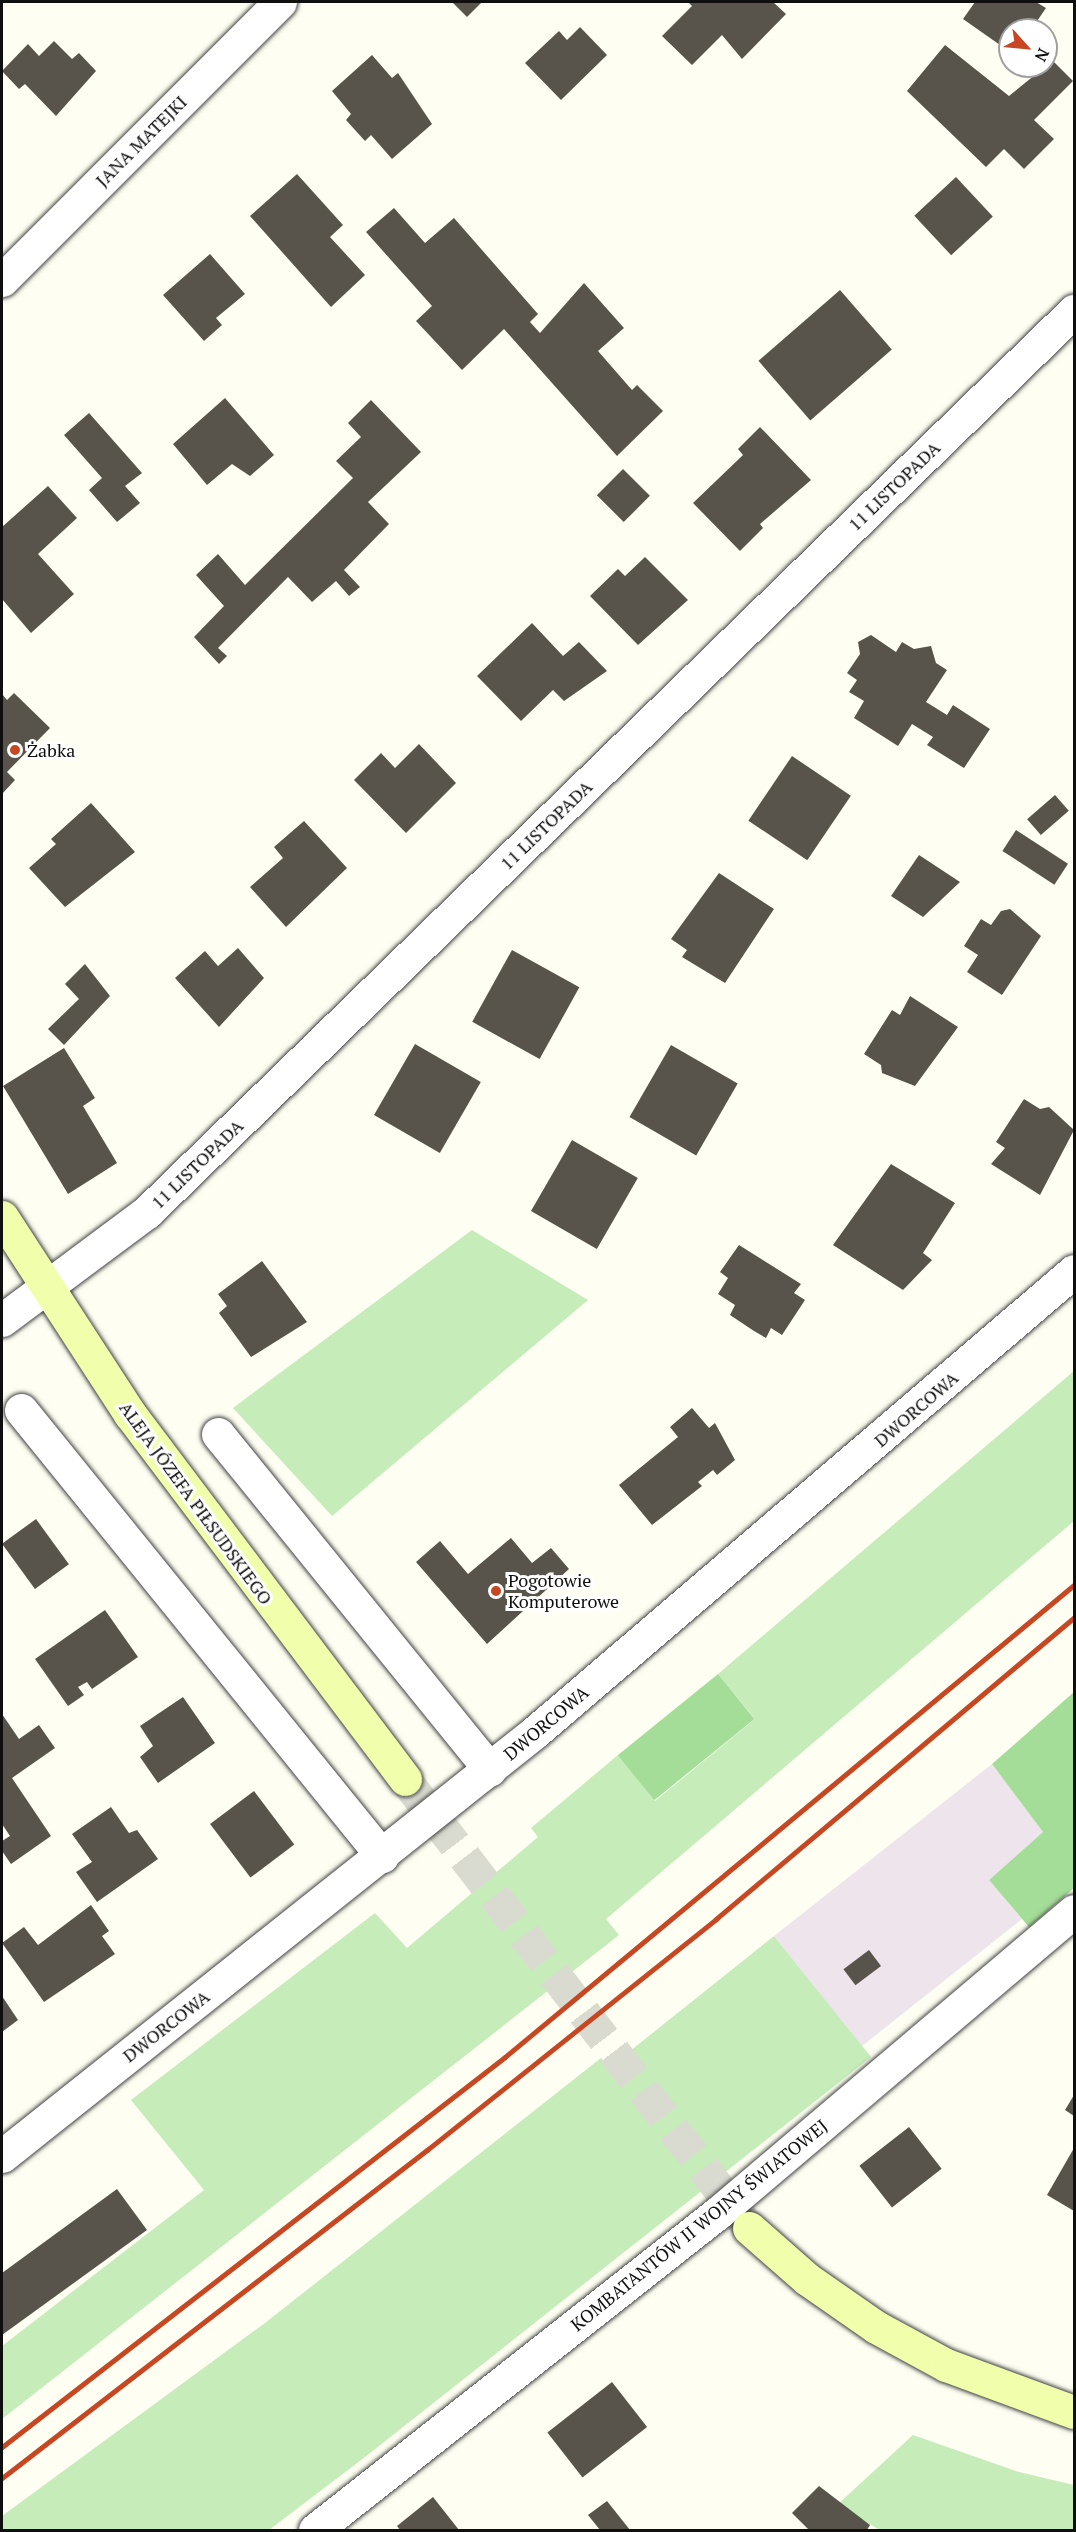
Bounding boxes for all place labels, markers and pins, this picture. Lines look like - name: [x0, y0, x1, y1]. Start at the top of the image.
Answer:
- place label: Żabka: [27, 739, 75, 761]
- marker: Żabka: [8, 743, 22, 757]
- place label: Pogotowie Komputerowe: [508, 1570, 619, 1612]
- marker: Pogotowie Komputerowe: [489, 1584, 503, 1598]

